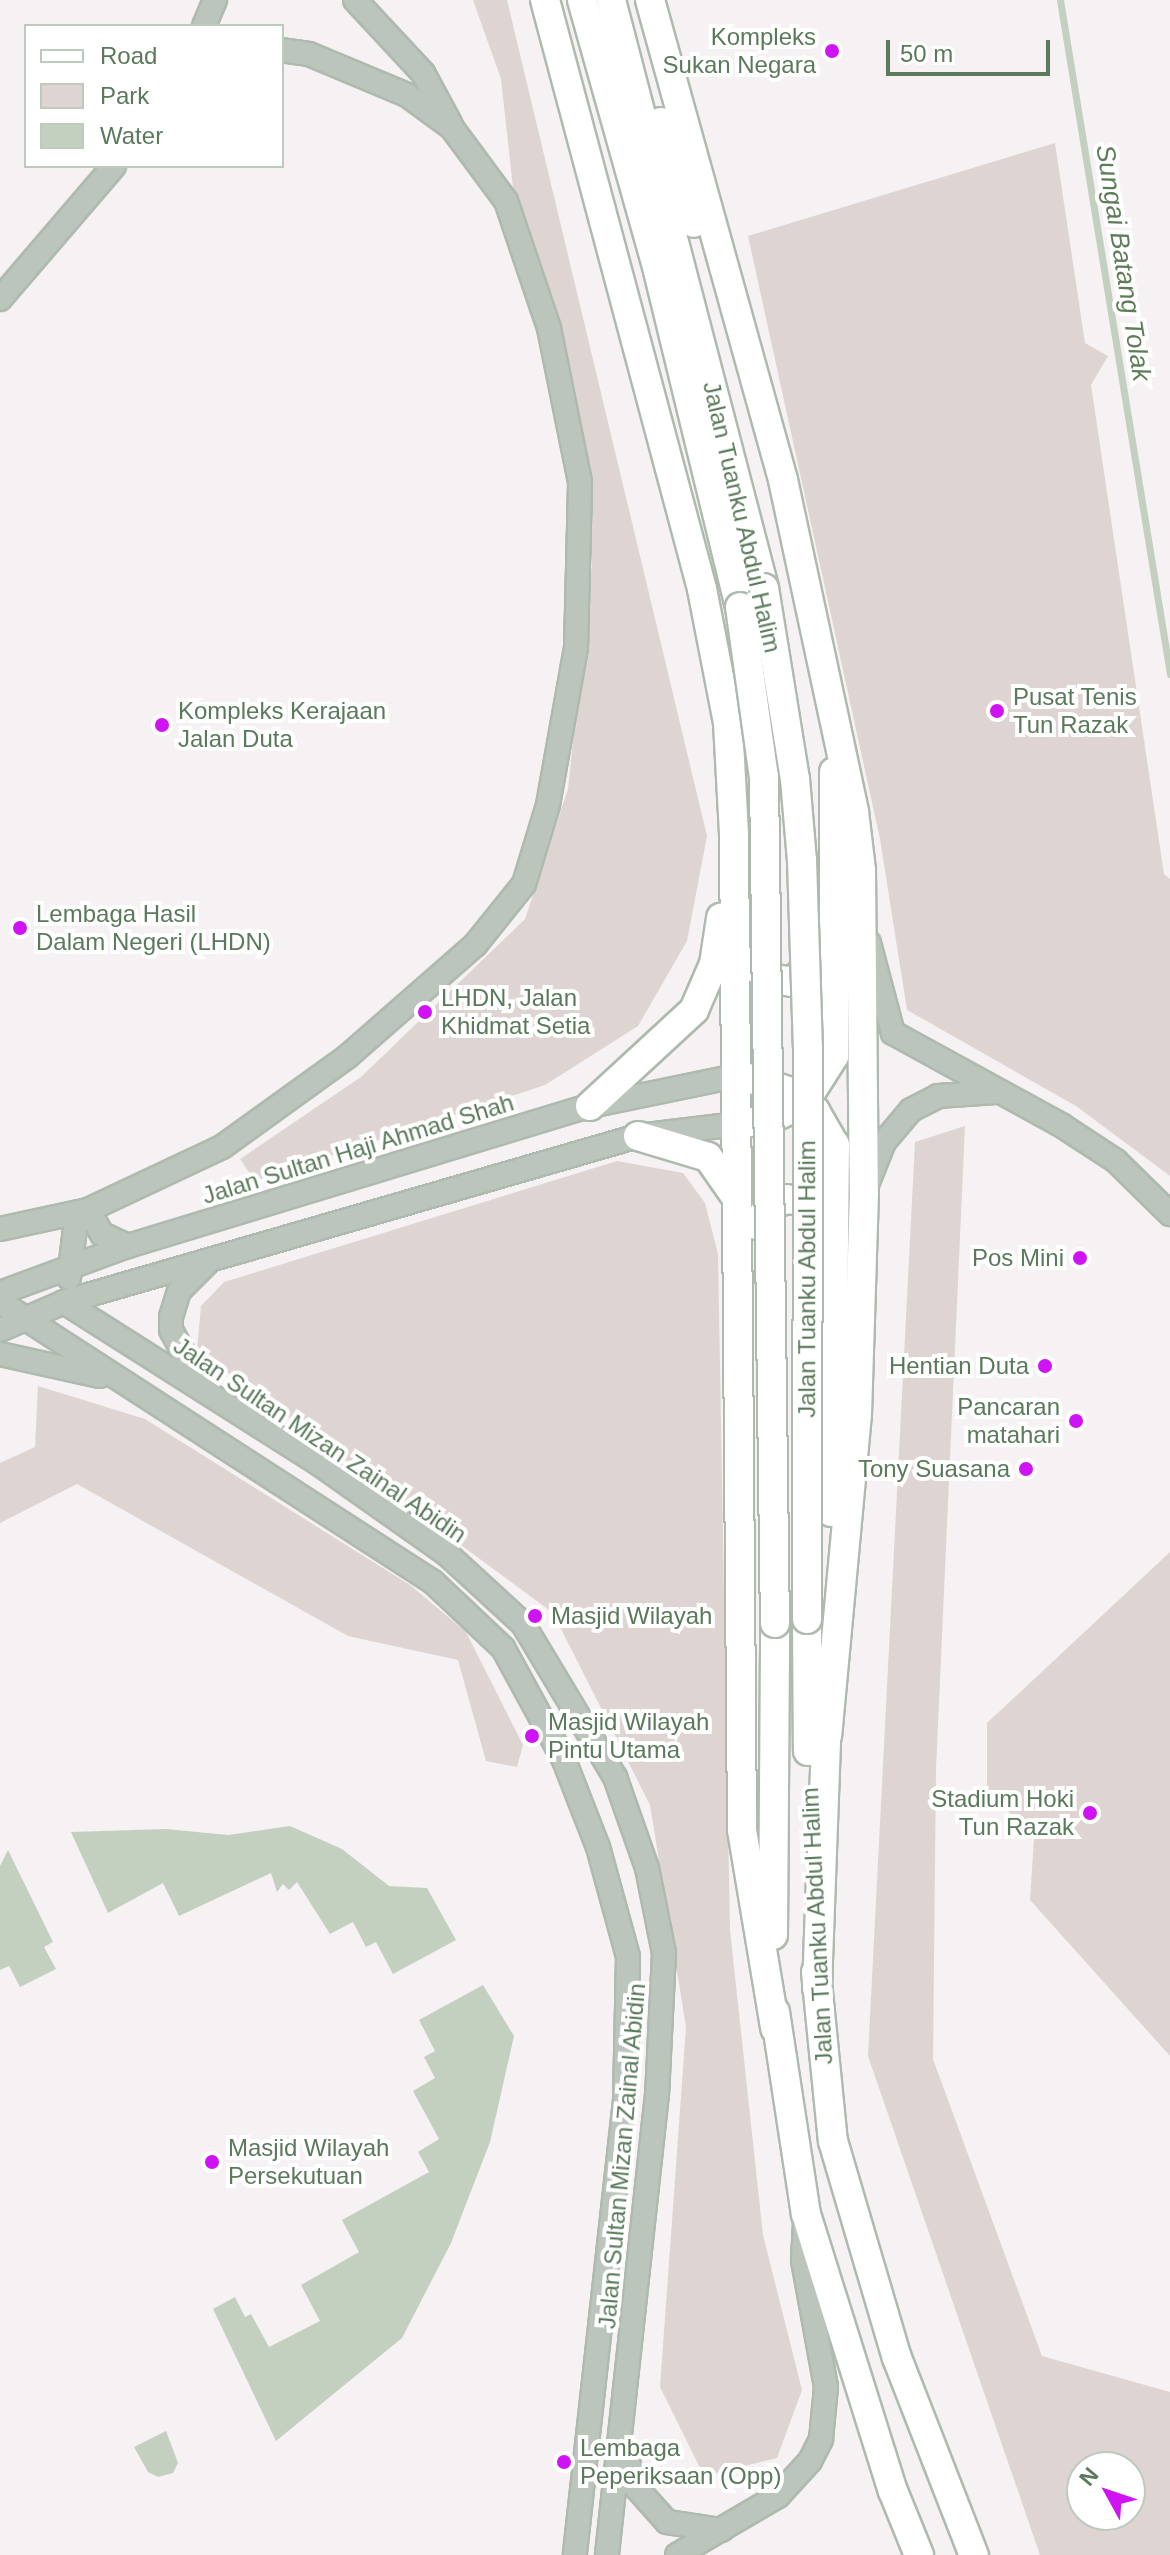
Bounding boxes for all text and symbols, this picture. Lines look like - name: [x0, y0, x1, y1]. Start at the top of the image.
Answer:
- place label: Kompleks Sukan Negara: [663, 23, 816, 79]
- legend: [24, 24, 284, 168]
- scale bar: [890, 24, 1054, 74]
- text: 50 m: [900, 40, 953, 67]
- text: Road: [100, 42, 157, 69]
- marker: Kompleks Sukan Negara: [823, 42, 841, 60]
- text: Park: [100, 82, 149, 109]
- text: Water: [100, 122, 163, 149]
- water label: Sungai Batang Tolak: [1089, 143, 1157, 383]
- street label: Jalan Tuanku Abdul Halim: [697, 378, 787, 656]
- place label: Pusat Tenis Tun Razak: [1013, 683, 1137, 739]
- place label: Kompleks Kerajaan Jalan Duta: [178, 697, 386, 753]
- marker: Pusat Tenis Tun Razak: [988, 702, 1006, 720]
- marker: Kompleks Kerajaan Jalan Duta: [153, 716, 171, 734]
- place label: Lembaga Hasil Dalam Negeri (LHDN): [36, 900, 271, 956]
- marker: Lembaga Hasil Dalam Negeri (LHDN): [11, 919, 29, 937]
- place label: LHDN, Jalan Khidmat Setia: [441, 984, 590, 1040]
- marker: LHDN, Jalan Khidmat Setia: [416, 1003, 434, 1021]
- street label: Jalan Sultan Haji Ahmad Shah: [198, 1088, 518, 1210]
- street label: Jalan Tuanku Abdul Halim: [793, 1139, 821, 1419]
- place label: Pos Mini: [972, 1244, 1064, 1272]
- marker: Pos Mini: [1071, 1249, 1089, 1267]
- street label: Jalan Sultan Mizan Zainal Abidin: [168, 1331, 472, 1549]
- place label: Hentian Duta: [889, 1352, 1029, 1380]
- marker: Hentian Duta: [1036, 1357, 1054, 1375]
- place label: Pancaran matahari: [957, 1393, 1060, 1449]
- marker: Pancaran matahari: [1067, 1412, 1085, 1430]
- place label: Tony Suasana: [858, 1455, 1010, 1483]
- marker: Tony Suasana: [1017, 1460, 1035, 1478]
- place label: Masjid Wilayah: [551, 1602, 712, 1630]
- marker: Masjid Wilayah: [526, 1607, 544, 1625]
- place label: Masjid Wilayah Pintu Utama: [548, 1708, 709, 1764]
- marker: Masjid Wilayah Pintu Utama: [523, 1727, 541, 1745]
- place label: Stadium Hoki Tun Razak: [931, 1785, 1074, 1841]
- street label: Jalan Tuanku Abdul Halim: [795, 1786, 839, 2066]
- marker: Stadium Hoki Tun Razak: [1081, 1804, 1099, 1822]
- street label: Jalan Sultan Mizan Zainal Abidin: [592, 1981, 652, 2331]
- place label: Masjid Wilayah Persekutuan: [228, 2134, 389, 2190]
- marker: Masjid Wilayah Persekutuan: [203, 2153, 221, 2171]
- place label: Lembaga Peperiksaan (Opp): [580, 2434, 781, 2490]
- north arrow: [1066, 2451, 1146, 2531]
- marker: Lembaga Peperiksaan (Opp): [555, 2453, 573, 2471]
- text: N: [1074, 2462, 1103, 2491]

